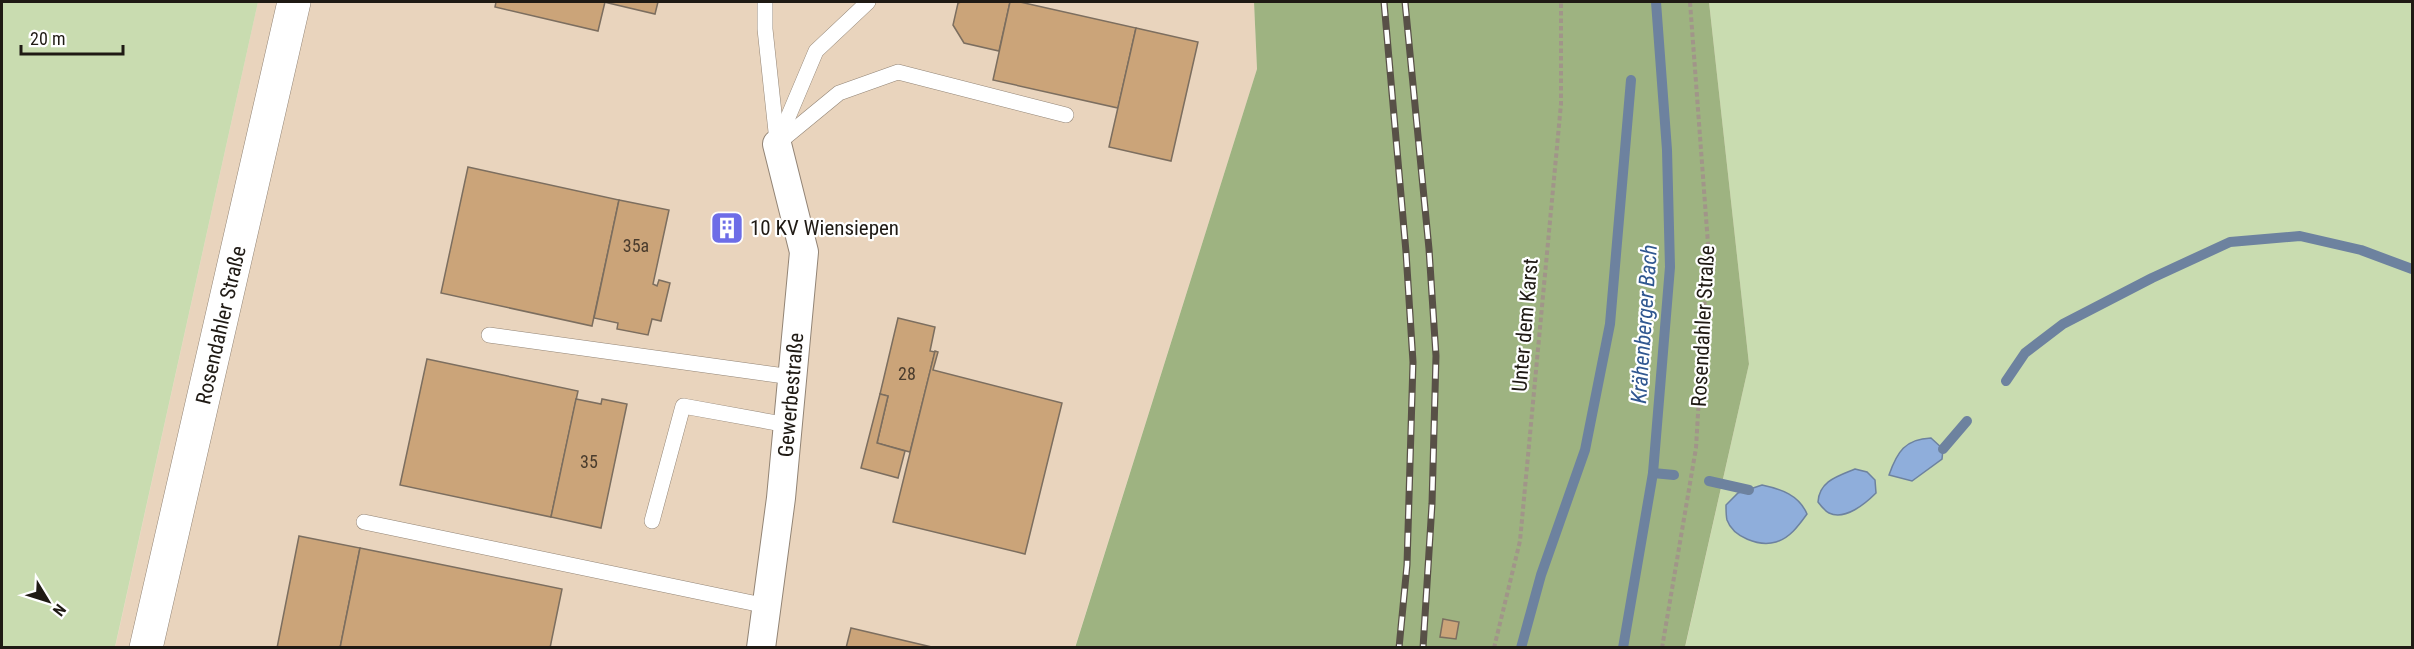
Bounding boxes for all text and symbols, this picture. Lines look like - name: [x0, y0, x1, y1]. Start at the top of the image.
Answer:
- scale bar: [21, 18, 123, 56]
- text: 20 m: [30, 28, 65, 49]
- building icon: 10 KV Wiensiepen: [709, 210, 745, 246]
- place label: 10 KV Wiensiepen: [750, 216, 899, 240]
- house number: 35a: [623, 235, 649, 256]
- street label: Rosendahler Straße: [191, 243, 251, 407]
- water label: Krähenberger Bach: [1626, 244, 1662, 404]
- street label: Rosendahler Straße: [1687, 244, 1719, 407]
- street label: Unter dem Karst: [1507, 257, 1543, 393]
- street label: Gewerbestraße: [774, 332, 808, 458]
- house number: 28: [898, 363, 916, 384]
- house number: 35: [580, 451, 598, 472]
- north arrow: [18, 571, 78, 631]
- text: N: [49, 600, 70, 620]

